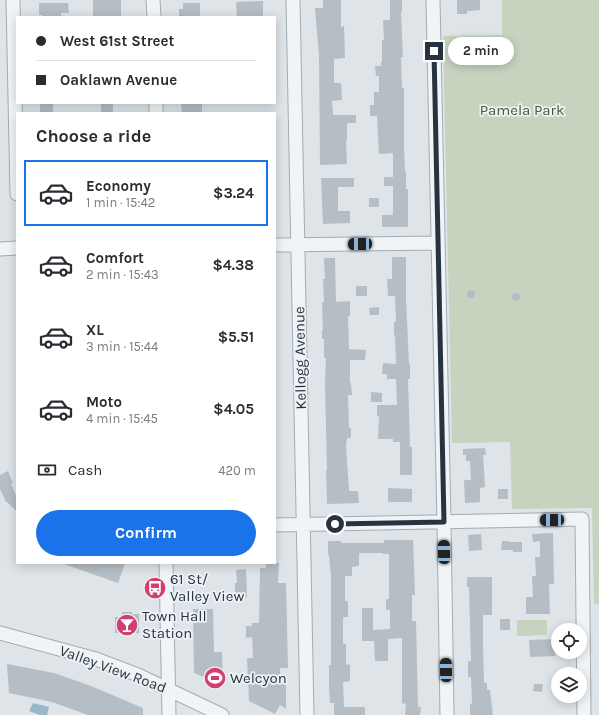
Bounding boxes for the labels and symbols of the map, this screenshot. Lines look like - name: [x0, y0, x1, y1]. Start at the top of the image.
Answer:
- callout: 2 min: [448, 37, 514, 65]
- route end: [425, 42, 443, 60]
- park label: Pamela Park: [480, 101, 564, 119]
- car: [348, 238, 372, 250]
- street label: Kellogg Avenue: [290, 306, 310, 410]
- car: [540, 514, 564, 526]
- route start: [326, 515, 344, 533]
- car: [438, 540, 450, 564]
- place label: 61 St/ Valley View: [170, 570, 244, 605]
- bus stop icon: 61 St/ Valley View: [142, 575, 168, 601]
- place label: Town Hall Station: [142, 607, 207, 642]
- bar icon: Town Hall Station: [114, 612, 140, 638]
- street label: Valley View Road: [57, 641, 169, 697]
- car: [440, 658, 452, 682]
- sports icon: Welcyon: [202, 665, 228, 691]
- place label: Welcyon: [230, 669, 287, 687]

